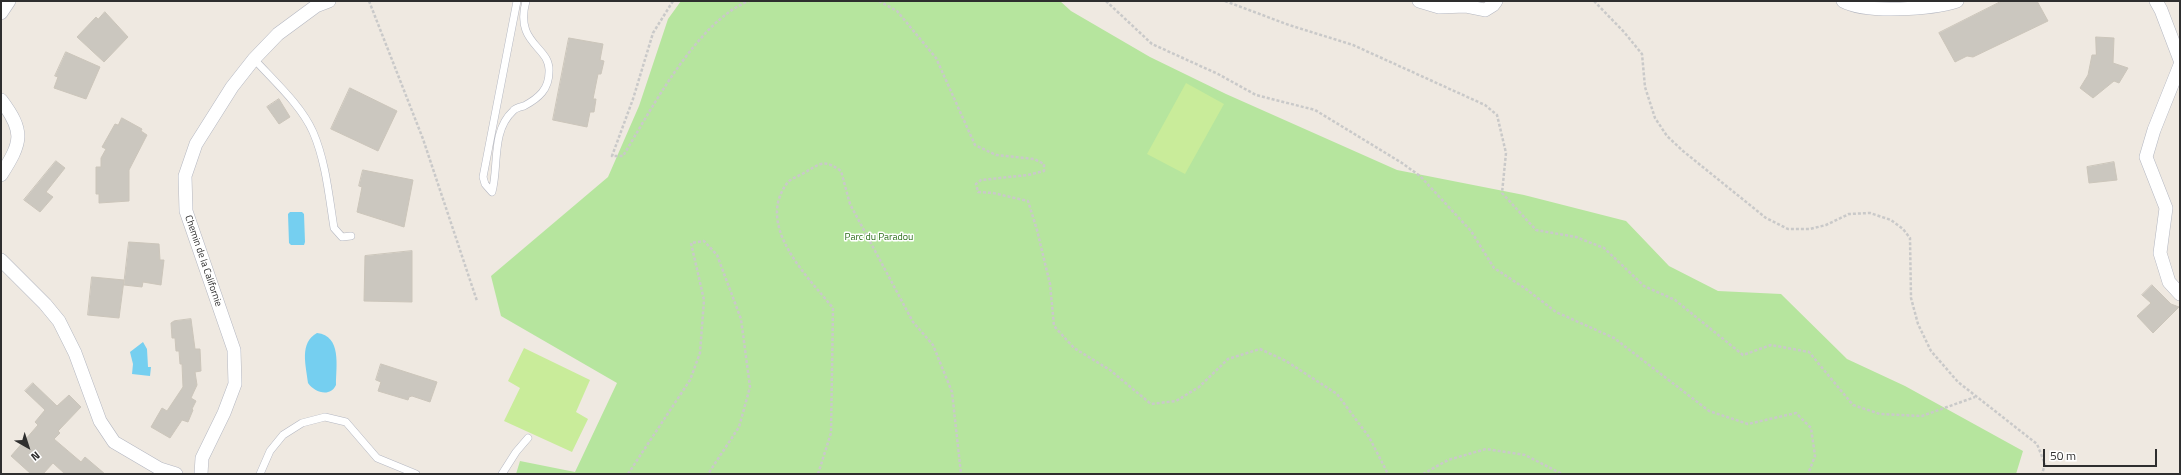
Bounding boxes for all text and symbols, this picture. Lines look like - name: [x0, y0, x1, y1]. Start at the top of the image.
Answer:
- street label: Chemin de la Californie: [182, 214, 224, 308]
- park label: Parc du Paradou: [845, 232, 913, 244]
- north arrow: [8, 427, 48, 467]
- scale bar: [2045, 441, 2159, 467]
- text: 50 m: [2050, 446, 2076, 465]
- text: N: [28, 448, 44, 465]

